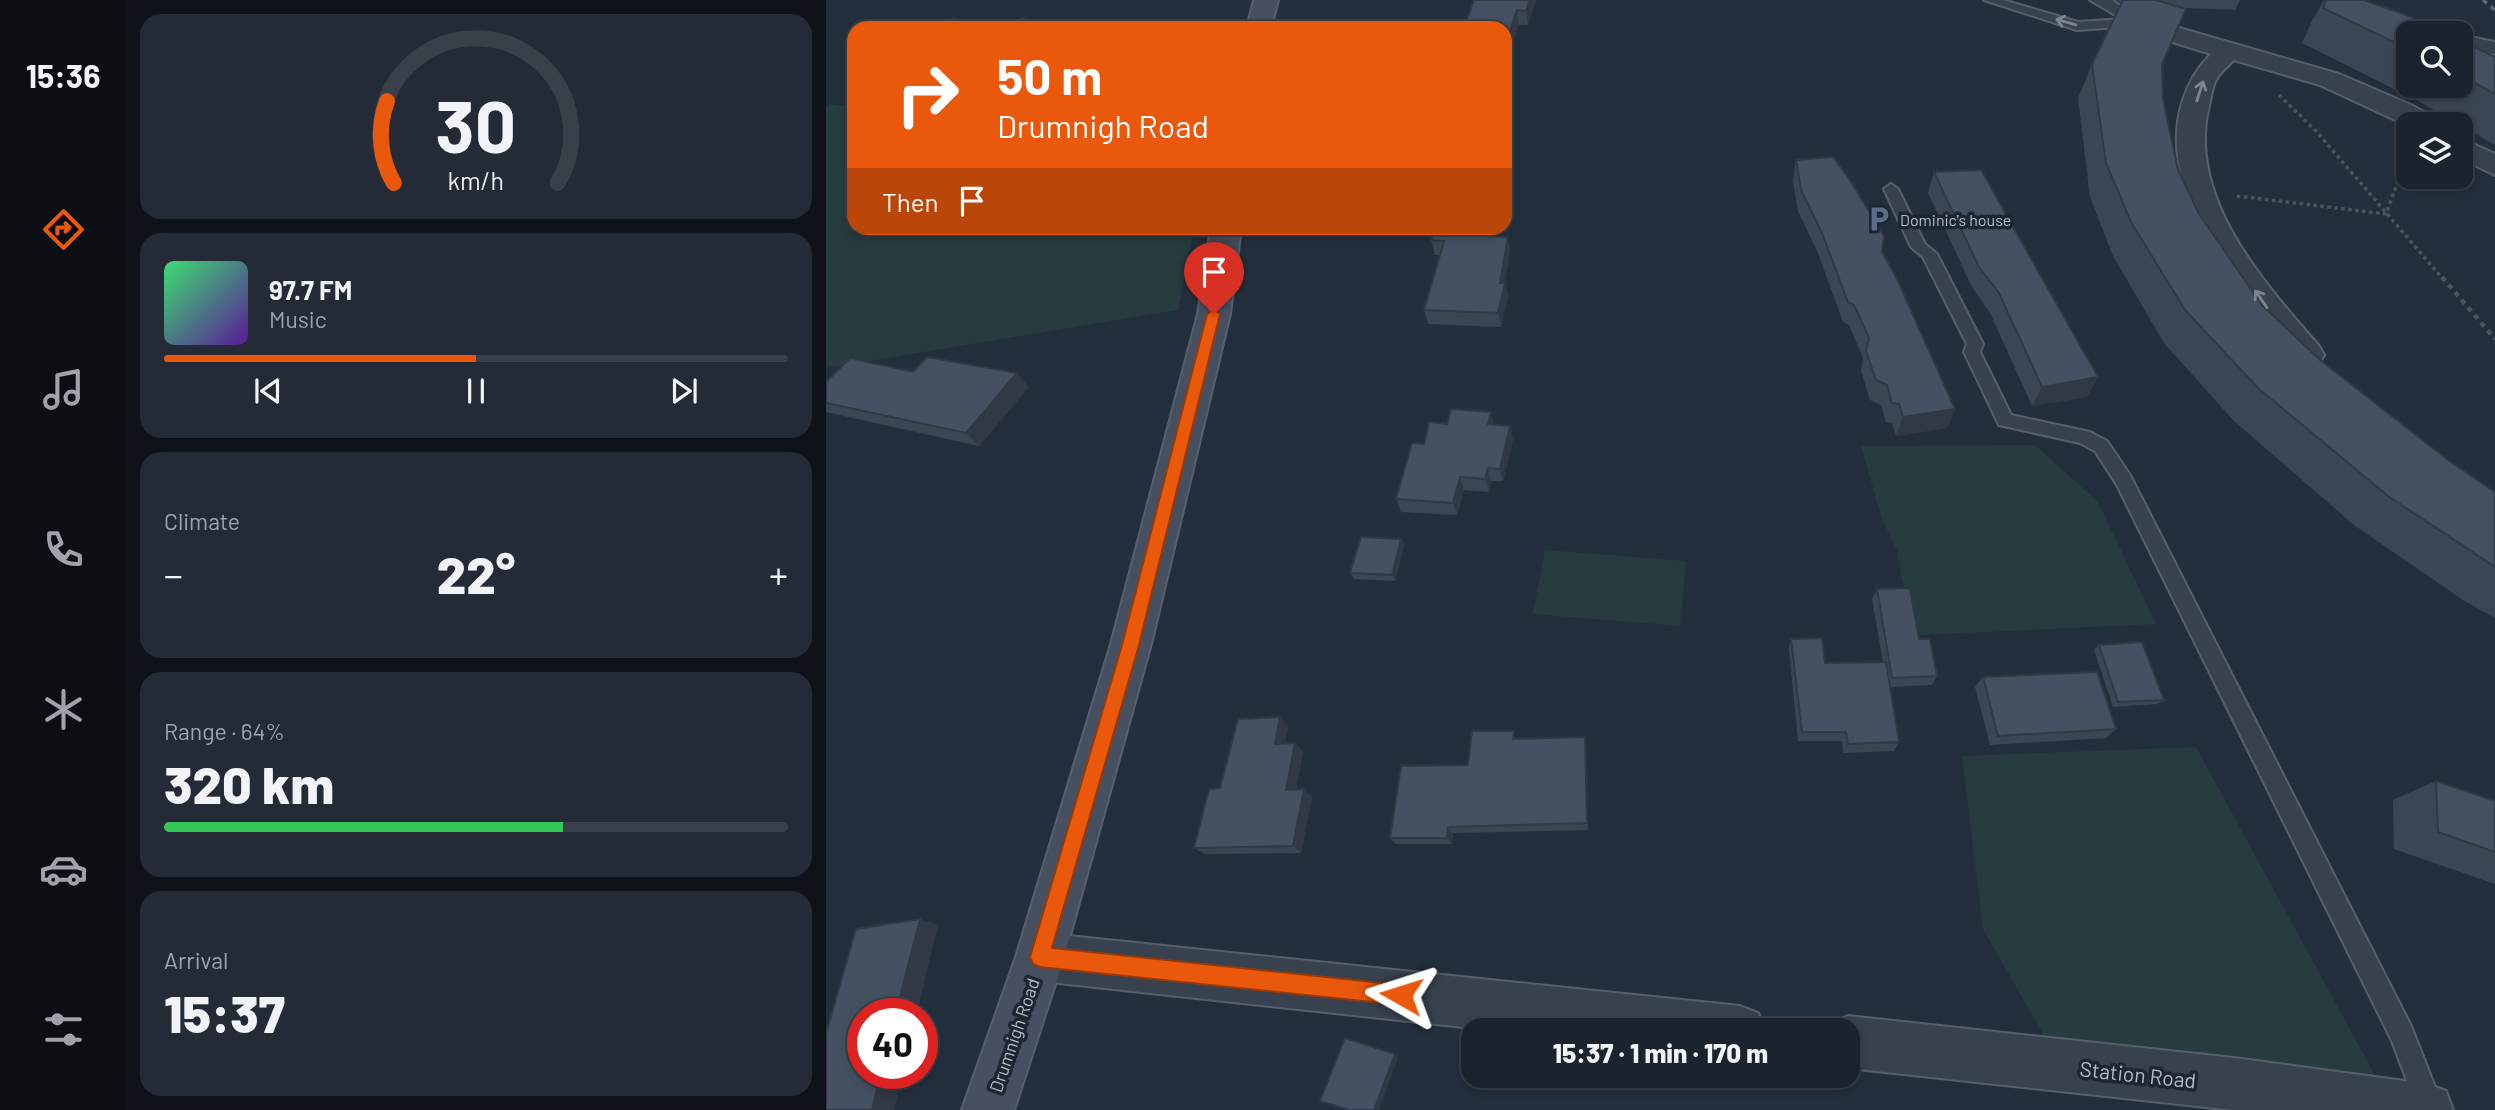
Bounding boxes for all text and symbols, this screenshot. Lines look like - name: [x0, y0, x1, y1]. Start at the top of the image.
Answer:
- one-way arrow: [2055, 15, 2077, 28]
- map controls: [2396, 21, 2473, 189]
- button: search: [2396, 21, 2473, 98]
- text: 50 m: [997, 46, 1102, 105]
- icon: right: [882, 49, 973, 140]
- text: 15:36: [26, 56, 100, 94]
- text: 30: [436, 80, 516, 168]
- one-way arrow: [2195, 80, 2207, 102]
- text: Drumnigh Road: [997, 106, 1209, 144]
- button: layers: [2396, 112, 2473, 189]
- text: km/h: [448, 164, 504, 194]
- icon: arrive: [953, 182, 991, 220]
- text: Then: [882, 186, 939, 217]
- parking icon: Dominic's house: [1864, 204, 1894, 234]
- icon: directions: [39, 205, 88, 254]
- place label: Dominic's house: [1900, 210, 2011, 229]
- pin: [1184, 242, 1244, 314]
- icon: arrive: [1195, 253, 1233, 291]
- text: 97.7 FM: [269, 274, 352, 305]
- one-way arrow: [2253, 290, 2268, 309]
- text: Music: [269, 305, 327, 333]
- icon: music: [39, 365, 88, 414]
- icon: previous: [249, 372, 287, 410]
- icon: pause: [457, 372, 495, 410]
- icon: next: [665, 372, 703, 410]
- text: Climate: [164, 507, 240, 535]
- icon: phone: [39, 525, 88, 574]
- text: 22°: [437, 542, 515, 604]
- text: −: [164, 551, 183, 597]
- text: +: [769, 551, 788, 597]
- icon: climate: [39, 685, 88, 734]
- text: Range · 64%: [164, 717, 285, 745]
- text: 320 km: [164, 752, 334, 814]
- icon: car: [39, 845, 88, 894]
- text: Arrival: [164, 946, 228, 974]
- position arrow: [1364, 958, 1438, 1032]
- street label: Drumnigh Road: [984, 975, 1044, 1095]
- text: 15:37: [164, 981, 285, 1043]
- speed limit sign: 40: [847, 998, 938, 1089]
- icon: filters: [39, 1005, 88, 1054]
- text: 15:37 · 1 min · 170 m: [1553, 1037, 1768, 1068]
- street label: Station Road: [2079, 1055, 2197, 1093]

